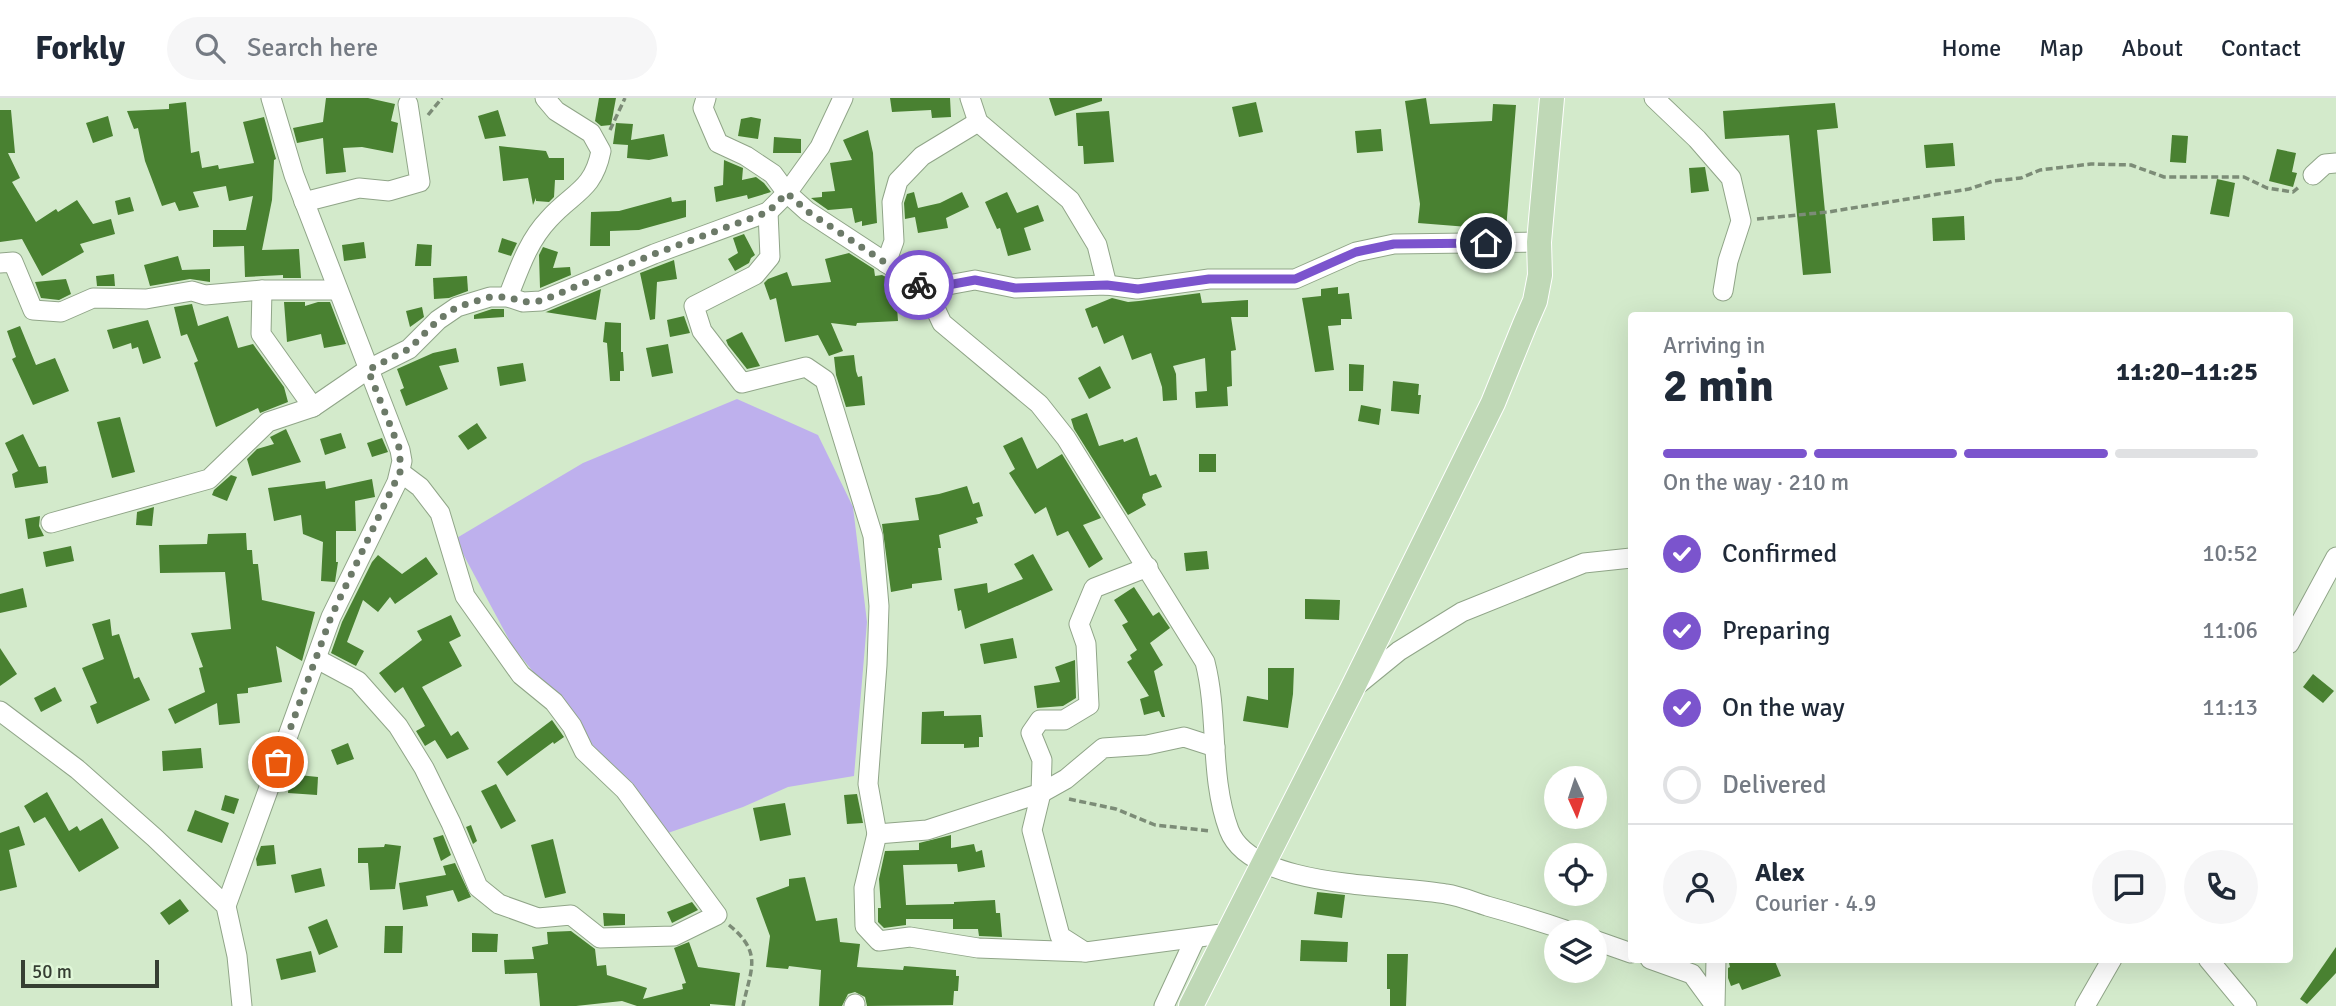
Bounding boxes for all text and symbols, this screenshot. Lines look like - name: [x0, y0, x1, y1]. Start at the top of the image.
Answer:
- search box: [167, 17, 657, 80]
- text: Forkly: [35, 28, 125, 69]
- icon: search: [191, 29, 229, 67]
- text: Search here: [247, 32, 378, 64]
- text: Home: [1941, 33, 2001, 63]
- text: Map: [2039, 33, 2084, 63]
- text: About: [2122, 33, 2183, 63]
- text: Contact: [2221, 33, 2301, 63]
- pin: [1456, 213, 1516, 273]
- icon: home: [1467, 224, 1505, 262]
- courier: [884, 250, 954, 320]
- icon: bike: [900, 266, 938, 304]
- text: Arriving in: [1663, 331, 1765, 360]
- text: 11:20–11:25: [2116, 356, 2258, 388]
- text: 2 min: [1663, 358, 1774, 414]
- text: On the way · 210 m: [1663, 468, 1849, 497]
- icon: check: [1663, 535, 1701, 573]
- text: Confirmed: [1722, 538, 1837, 570]
- text: 10:52: [2202, 539, 2258, 568]
- icon: check: [1663, 612, 1701, 650]
- text: Preparing: [1722, 615, 1830, 647]
- text: 11:06: [2202, 616, 2258, 645]
- icon: check: [1663, 689, 1701, 727]
- text: On the way: [1722, 692, 1845, 724]
- text: 11:13: [2202, 693, 2258, 722]
- pin: [248, 732, 308, 792]
- icon: bag: [259, 743, 297, 781]
- north arrow: [1544, 766, 1606, 830]
- map controls: [1544, 766, 1607, 983]
- text: Delivered: [1722, 769, 1827, 801]
- button: locate: [1544, 843, 1607, 906]
- button: person: [1663, 850, 1737, 924]
- button: chat: [2092, 850, 2166, 924]
- button: phone: [2184, 850, 2258, 924]
- text: Alex: [1755, 857, 1805, 889]
- text: Courier · 4.9: [1755, 889, 1876, 918]
- button: layers: [1544, 920, 1607, 983]
- scale bar: [21, 957, 159, 989]
- text: 50 m: [32, 960, 72, 984]

